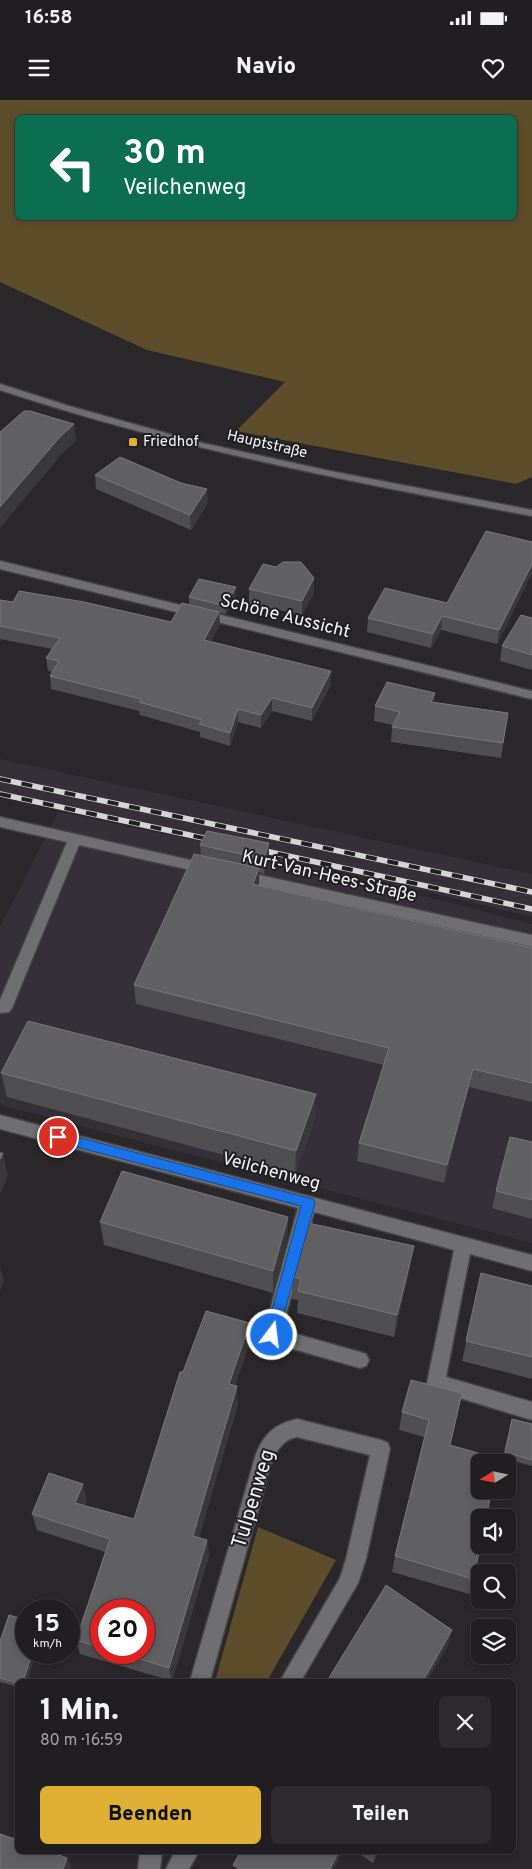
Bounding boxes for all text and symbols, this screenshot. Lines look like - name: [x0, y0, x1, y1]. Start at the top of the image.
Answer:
- text: 16:58: [25, 6, 72, 30]
- icon: menu: [25, 54, 53, 82]
- text: Navio: [236, 54, 296, 81]
- icon: heart: [479, 54, 507, 82]
- text: 30 m: [123, 132, 206, 176]
- icon: left: [40, 135, 105, 200]
- text: Veilchenweg: [123, 175, 247, 202]
- street label: Hauptstraße: [225, 427, 309, 463]
- place label: Friedhof: [143, 433, 199, 452]
- marker: Friedhof: [127, 436, 139, 448]
- street label: Schöne Aussicht: [218, 590, 352, 644]
- street label: Kurt-Van-Hees-Straße: [239, 846, 419, 908]
- pin: [37, 1116, 79, 1158]
- icon: arrive: [44, 1123, 72, 1151]
- street label: Veilchenweg: [219, 1148, 323, 1196]
- position arrow: [245, 1308, 297, 1360]
- street label: Tulpenweg: [226, 1446, 282, 1552]
- north arrow: [471, 1454, 516, 1499]
- map controls: [471, 1454, 516, 1664]
- button: sound: [471, 1509, 516, 1554]
- button: search: [471, 1564, 516, 1609]
- speed limit sign: 20: [90, 1599, 155, 1664]
- text: 15: [35, 1609, 60, 1641]
- button: layers: [471, 1619, 516, 1664]
- text: km/h: [33, 1636, 62, 1652]
- text: 1 Min.: [40, 1693, 119, 1730]
- button: close: [439, 1696, 491, 1748]
- text: 80 m · 16:59: [40, 1731, 123, 1751]
- button: Beenden: [40, 1786, 261, 1844]
- button: Teilen: [271, 1786, 491, 1844]

